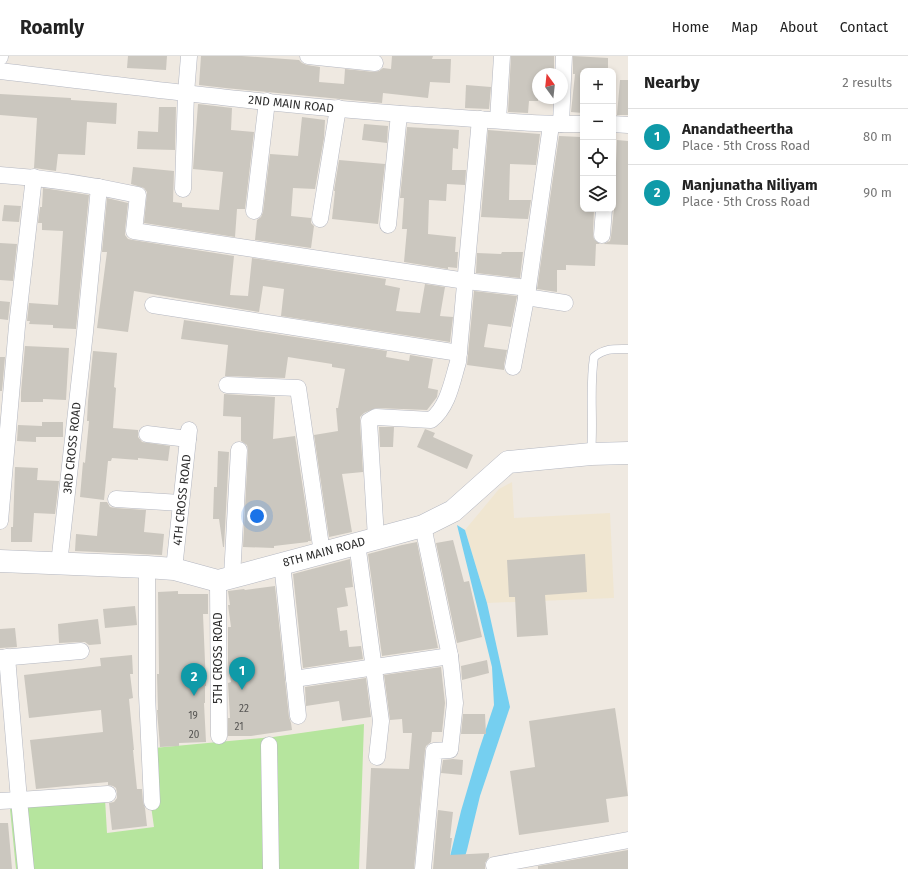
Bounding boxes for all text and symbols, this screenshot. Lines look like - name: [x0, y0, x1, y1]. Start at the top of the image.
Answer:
- text: Roamly: [20, 16, 84, 39]
- text: Home: [672, 19, 709, 36]
- text: Map: [731, 19, 758, 36]
- text: About: [780, 19, 818, 36]
- text: Contact: [840, 19, 888, 36]
- north arrow: [532, 68, 568, 104]
- map controls: [580, 68, 616, 212]
- button: +: [580, 68, 616, 104]
- text: Nearby: [644, 72, 699, 93]
- text: 2 results: [842, 75, 892, 90]
- street label: 2ND MAIN ROAD: [247, 93, 335, 115]
- button: −: [580, 104, 616, 140]
- text: Anandatheertha: [682, 120, 793, 138]
- text: 1: [654, 129, 660, 144]
- text: 80 m: [863, 129, 892, 144]
- text: Place · 5th Cross Road: [682, 138, 810, 153]
- button: locate: [580, 140, 616, 176]
- button: layers: [580, 176, 616, 212]
- text: Manjunatha Niliyam: [682, 176, 818, 194]
- text: 2: [654, 185, 660, 200]
- text: 90 m: [863, 185, 892, 200]
- text: Place · 5th Cross Road: [682, 194, 810, 209]
- street label: 3RD CROSS ROAD: [60, 401, 84, 495]
- street label: 4TH CROSS ROAD: [170, 453, 194, 546]
- your location: [247, 506, 267, 526]
- street label: 8TH MAIN ROAD: [281, 534, 367, 570]
- street label: 5TH CROSS ROAD: [211, 612, 225, 704]
- pin: 1: [229, 657, 255, 690]
- pin: 2: [181, 663, 207, 696]
- house number: 22: [239, 703, 249, 715]
- house number: 19: [188, 710, 198, 722]
- house number: 21: [234, 721, 244, 733]
- house number: 20: [189, 729, 200, 741]

